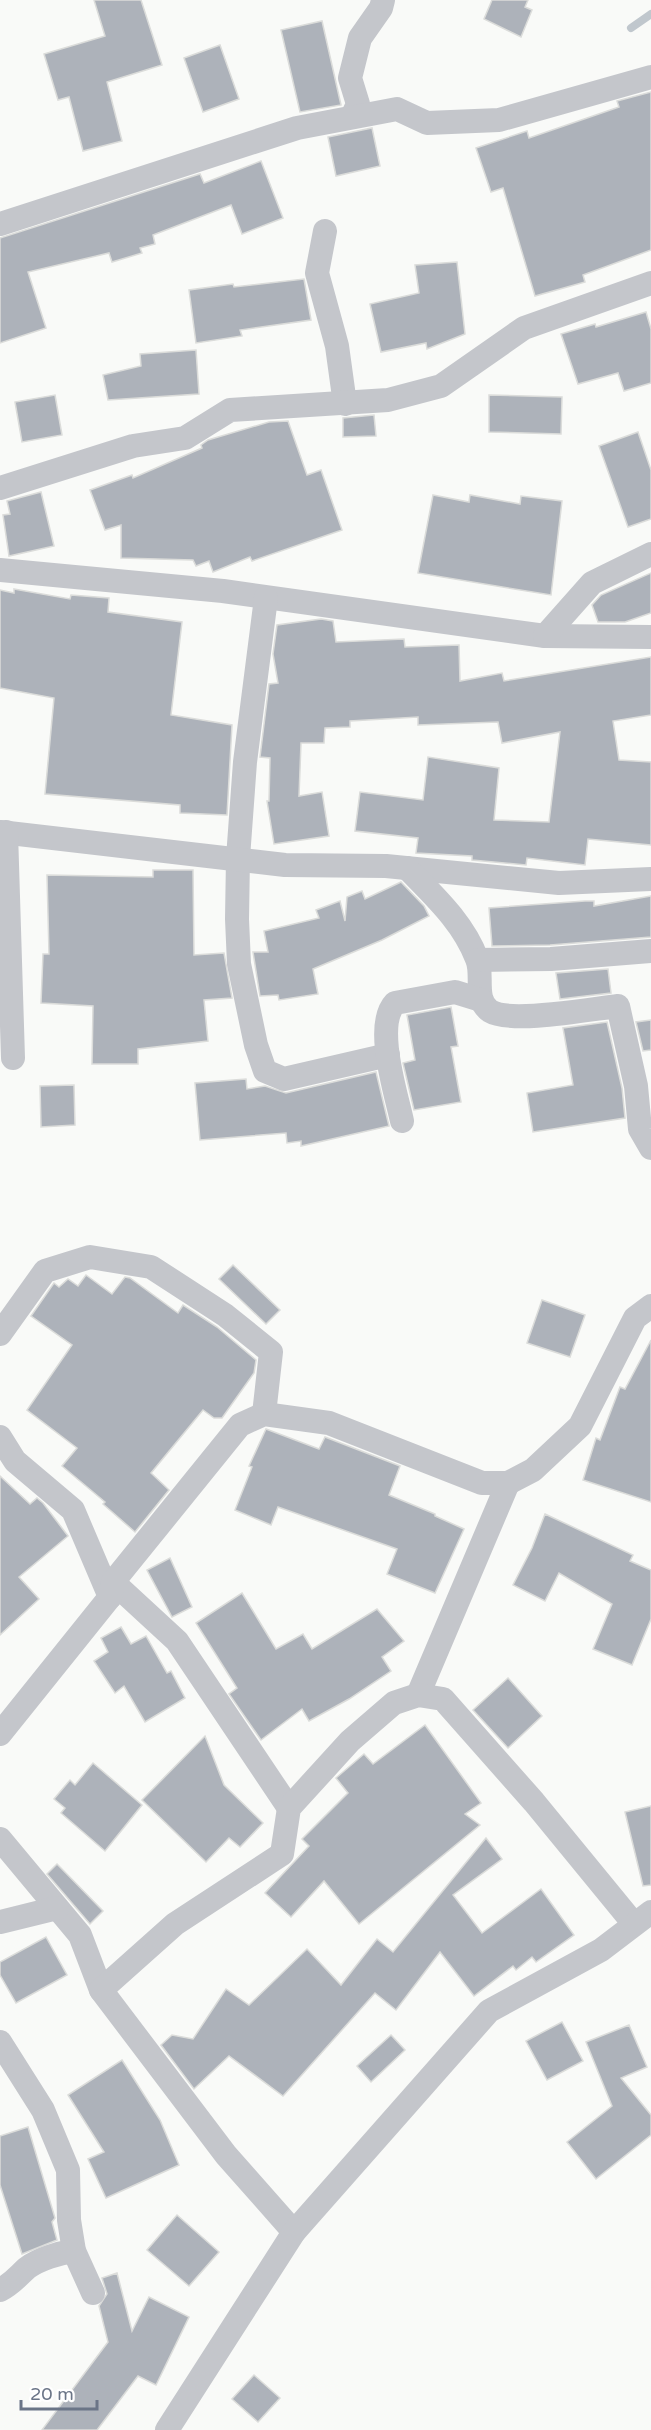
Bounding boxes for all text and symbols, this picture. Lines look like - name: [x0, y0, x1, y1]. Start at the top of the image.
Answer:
- scale bar: [21, 2373, 98, 2411]
- text: 20 m: [30, 2383, 74, 2405]

